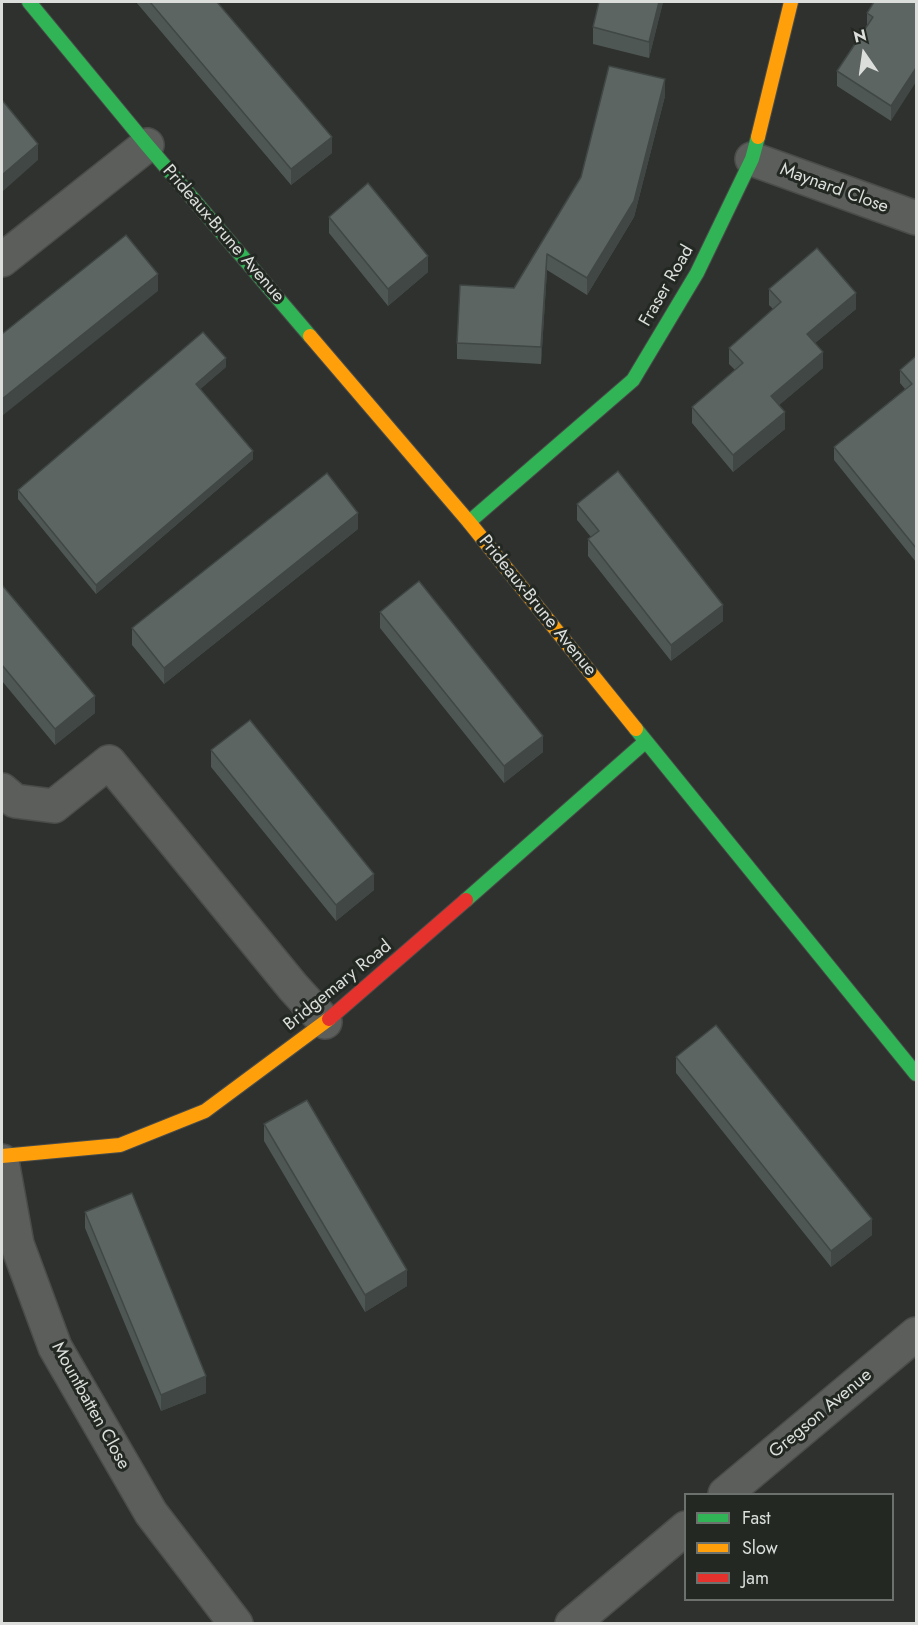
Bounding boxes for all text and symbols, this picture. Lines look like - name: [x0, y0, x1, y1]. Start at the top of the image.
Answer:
- text: N: [851, 23, 869, 49]
- north arrow: [834, 24, 894, 84]
- street label: Maynard Close: [777, 159, 891, 219]
- street label: Prideaux-Brune Avenue: [157, 161, 289, 307]
- street label: Fraser Road: [635, 241, 699, 331]
- street label: Prideaux-Brune Avenue: [473, 531, 601, 681]
- street label: Bridgemary Road: [280, 936, 396, 1036]
- street label: Mountbatten Close: [46, 1339, 134, 1473]
- street label: Gregson Avenue: [765, 1365, 877, 1463]
- legend: [684, 1493, 894, 1601]
- text: Fast: [742, 1505, 771, 1531]
- text: Slow: [742, 1535, 778, 1561]
- text: Jam: [742, 1565, 769, 1591]

